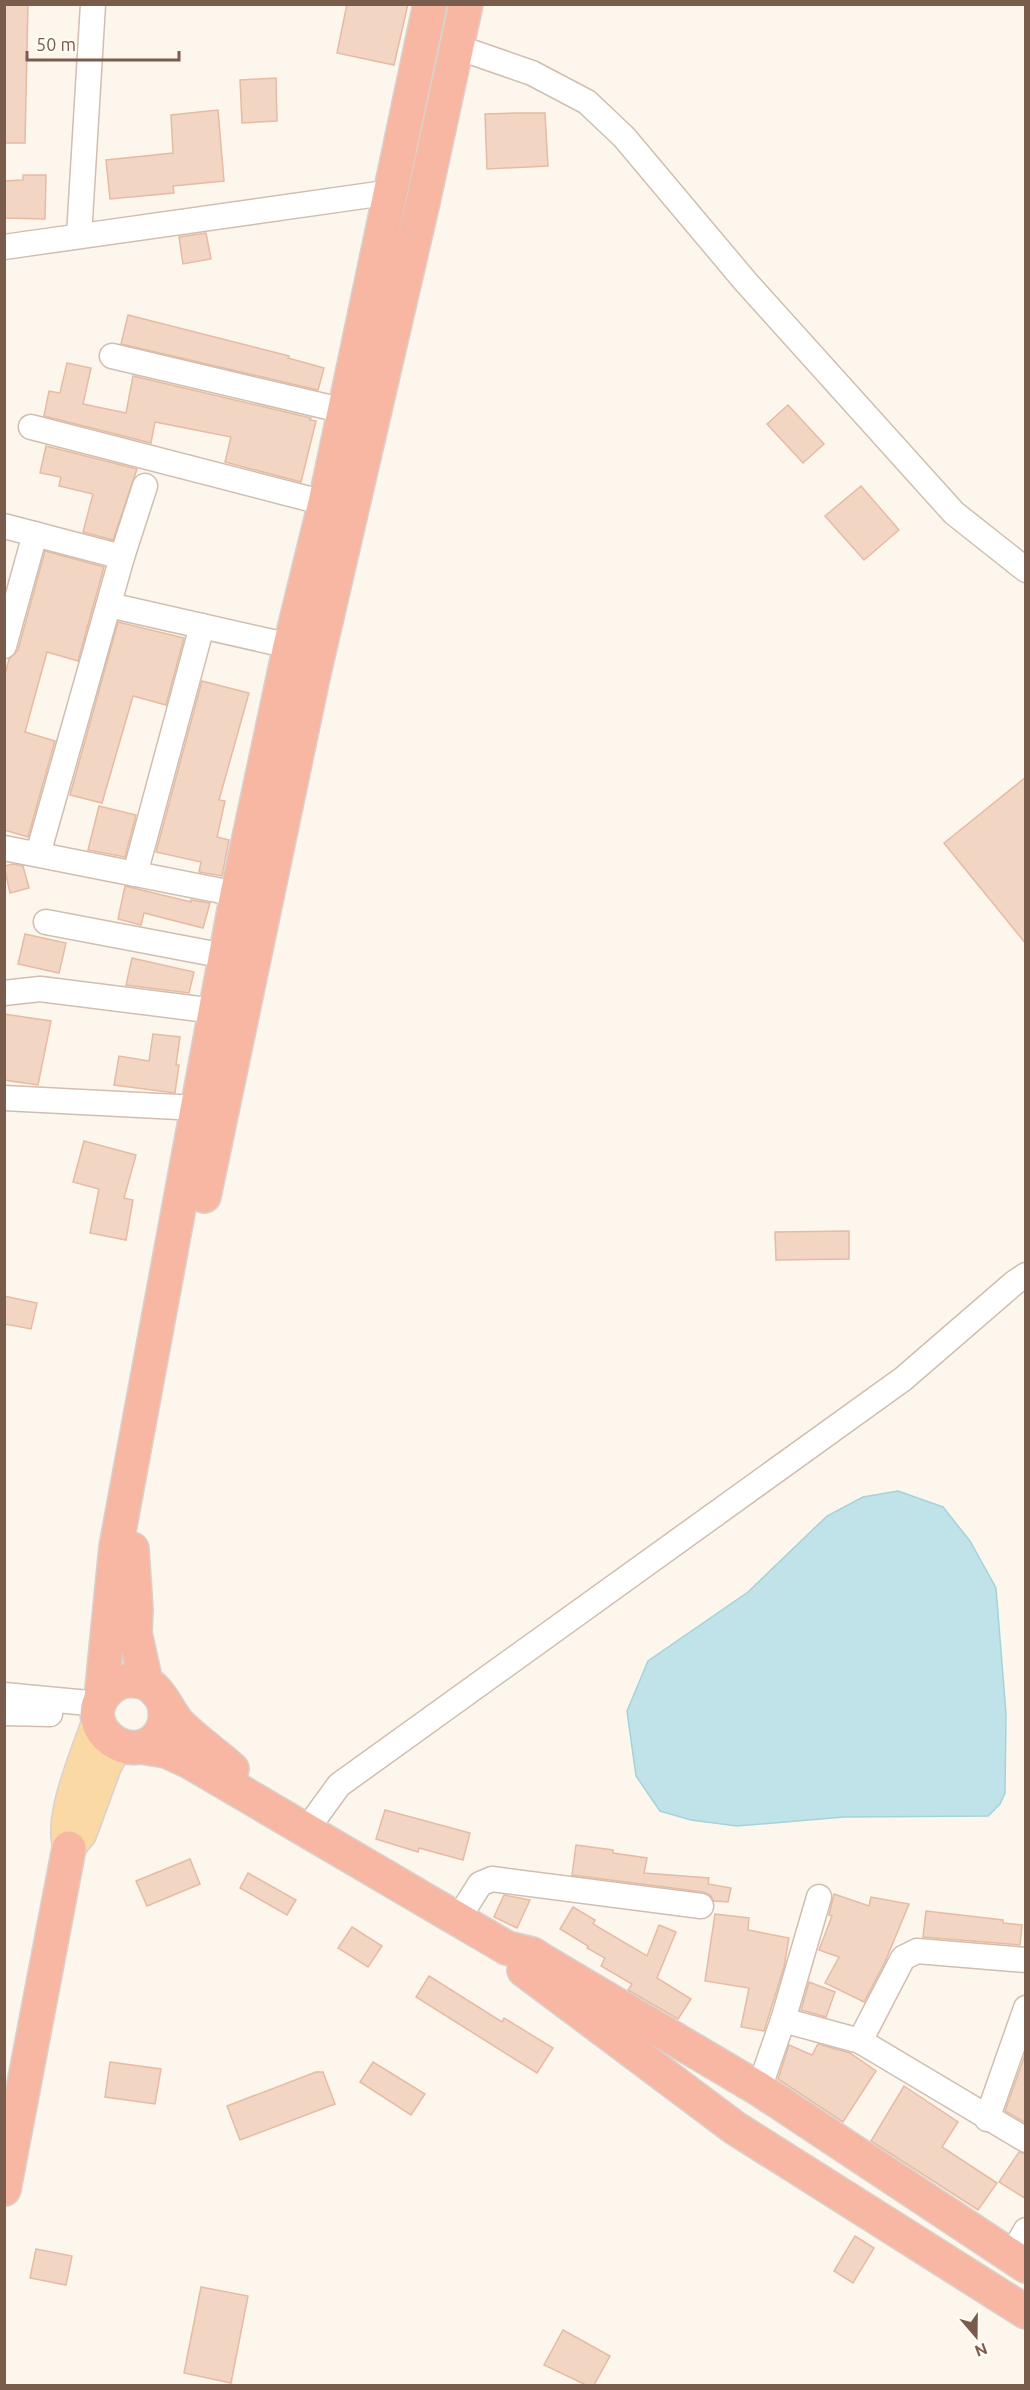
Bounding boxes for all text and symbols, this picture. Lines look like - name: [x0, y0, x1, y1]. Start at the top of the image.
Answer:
- scale bar: [27, 24, 178, 62]
- text: 50 m: [36, 34, 76, 54]
- north arrow: [946, 2306, 1006, 2366]
- text: N: [972, 2340, 990, 2361]

